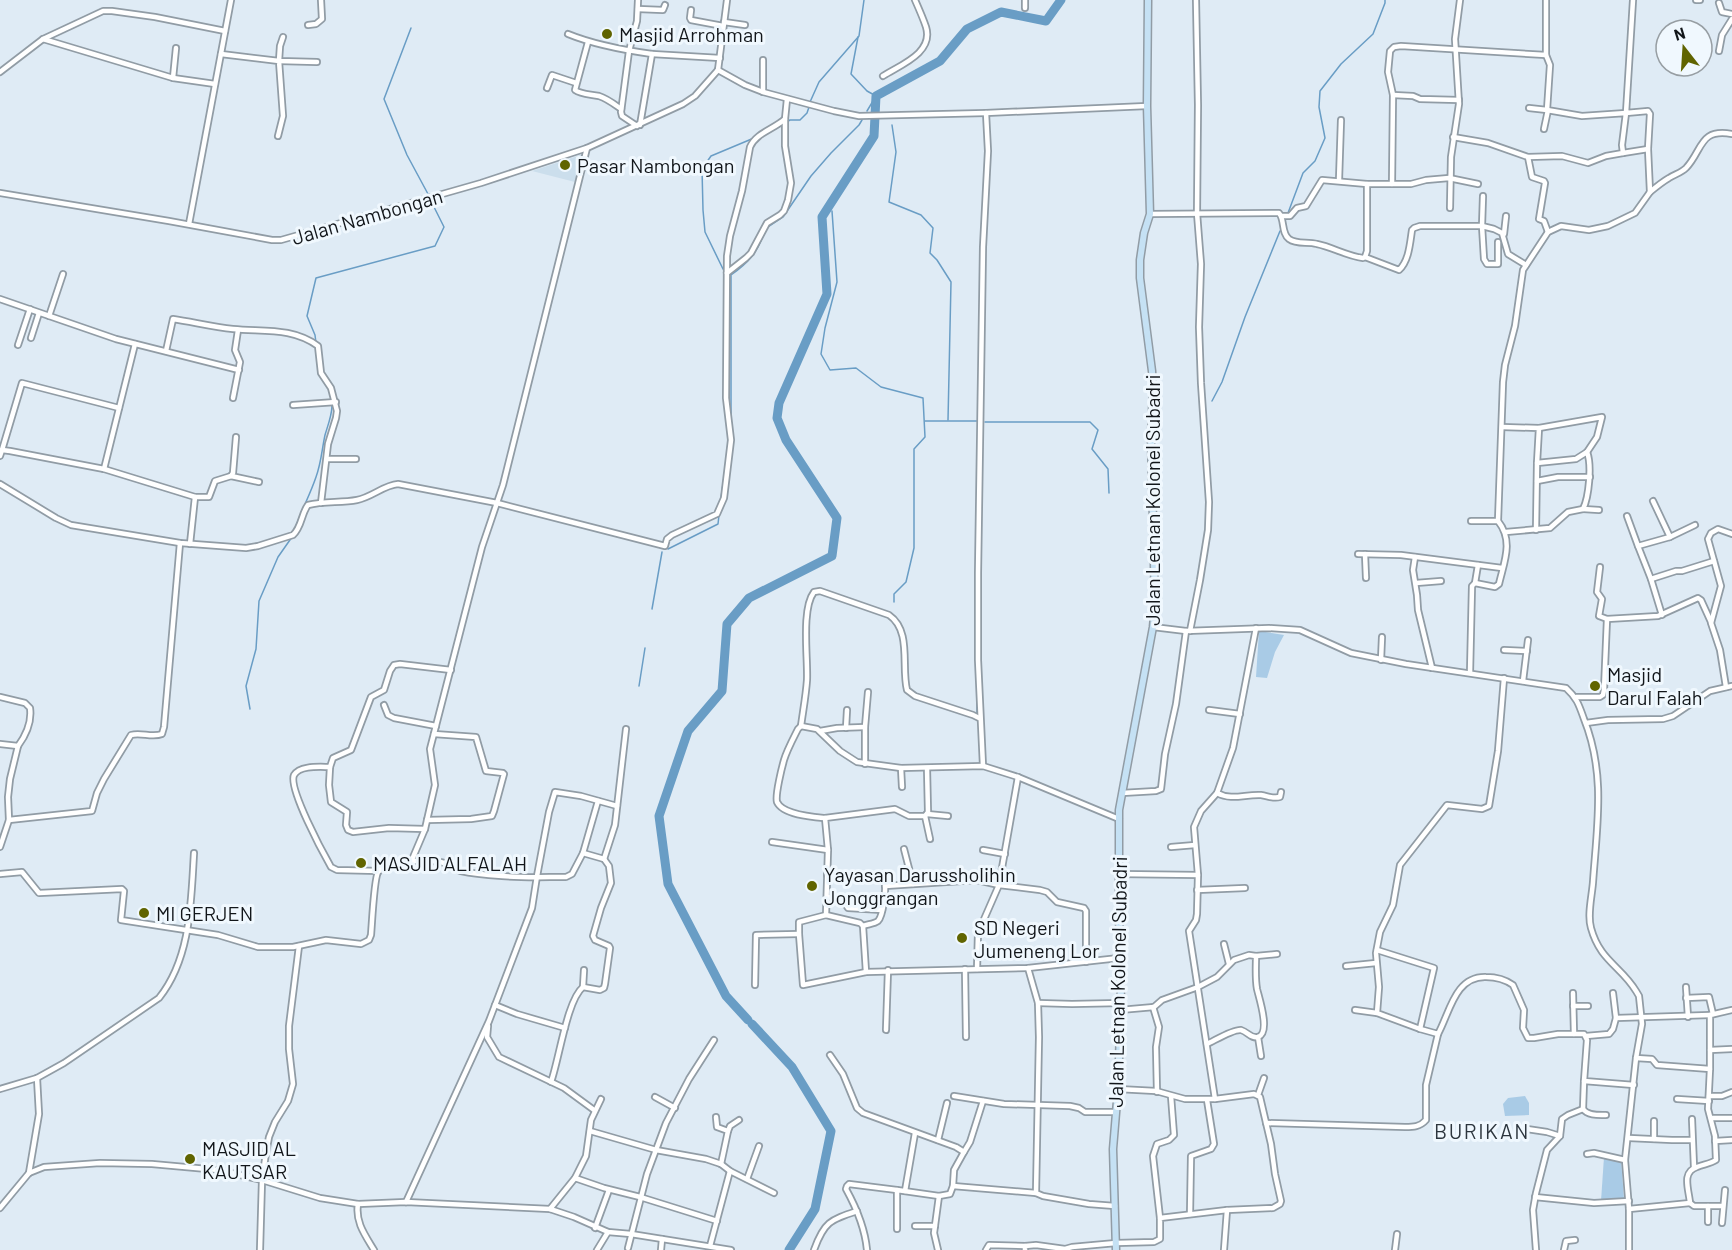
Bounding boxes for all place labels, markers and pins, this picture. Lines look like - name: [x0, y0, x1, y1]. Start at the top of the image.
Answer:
- place label: Masjid Arrohman: [619, 22, 764, 46]
- marker: Masjid Arrohman: [600, 27, 614, 41]
- place label: Pasar Nambongan: [577, 153, 735, 177]
- marker: Pasar Nambongan: [558, 158, 572, 172]
- place label: Masjid Darul Falah: [1607, 662, 1703, 709]
- marker: Masjid Darul Falah: [1588, 679, 1602, 693]
- place label: MASJID ALFALAH: [373, 851, 527, 875]
- marker: MASJID ALFALAH: [354, 856, 368, 870]
- place label: Yayasan Darussholihin Jonggrangan: [824, 862, 1016, 909]
- marker: Yayasan Darussholihin Jonggrangan: [805, 879, 819, 893]
- place label: MI GERJEN: [156, 901, 253, 925]
- marker: MI GERJEN: [137, 906, 151, 920]
- place label: SD Negeri Jumeneng Lor: [974, 915, 1100, 962]
- marker: SD Negeri Jumeneng Lor: [955, 931, 969, 945]
- place label: MASJID AL KAUTSAR: [202, 1136, 296, 1183]
- marker: MASJID AL KAUTSAR: [183, 1152, 197, 1166]

